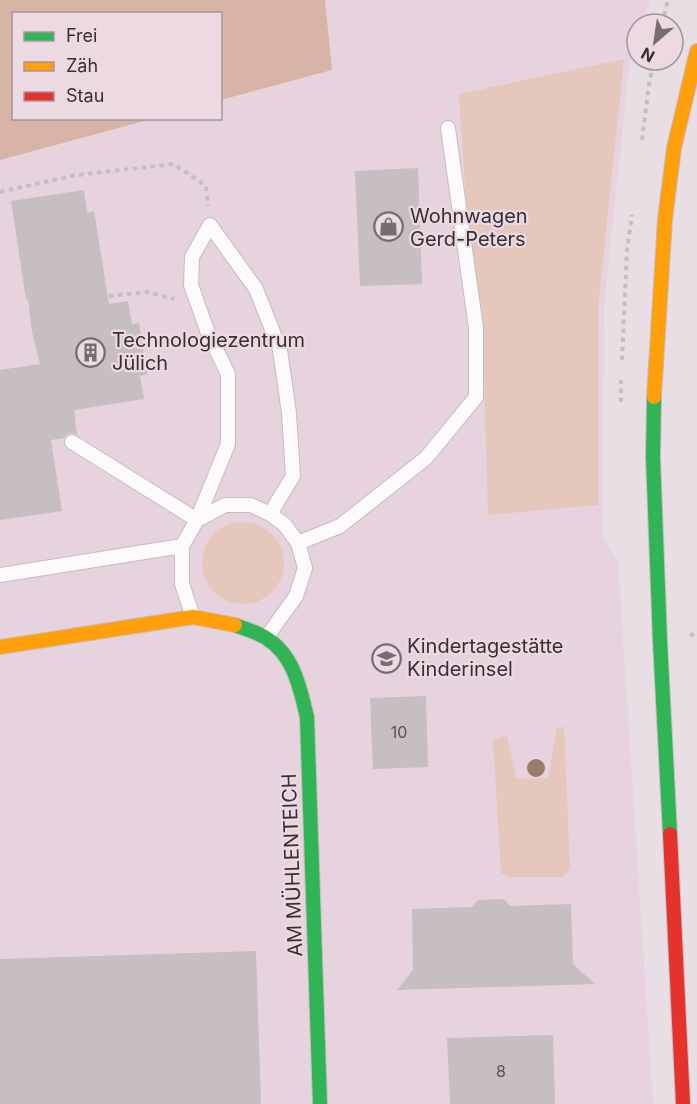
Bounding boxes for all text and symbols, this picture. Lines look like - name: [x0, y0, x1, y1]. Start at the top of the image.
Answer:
- legend: [12, 12, 222, 120]
- north arrow: [625, 12, 685, 72]
- text: Frei: [66, 25, 97, 46]
- text: N: [638, 43, 658, 67]
- text: Zäh: [66, 55, 98, 76]
- text: Stau: [66, 85, 104, 106]
- place label: Wohnwagen Gerd-Peters: [410, 204, 528, 251]
- shop icon: Wohnwagen Gerd-Peters: [373, 211, 405, 243]
- place label: Technologiezentrum Jülich: [112, 328, 305, 375]
- building icon: Technologiezentrum Jülich: [75, 336, 107, 368]
- place label: Kindertagestätte Kinderinsel: [407, 634, 563, 681]
- school or university icon: Kindertagestätte Kinderinsel: [370, 642, 402, 674]
- house number: 10: [391, 722, 407, 742]
- street label: AM MÜHLENTEICH: [277, 773, 307, 957]
- house number: 8: [496, 1061, 506, 1081]

